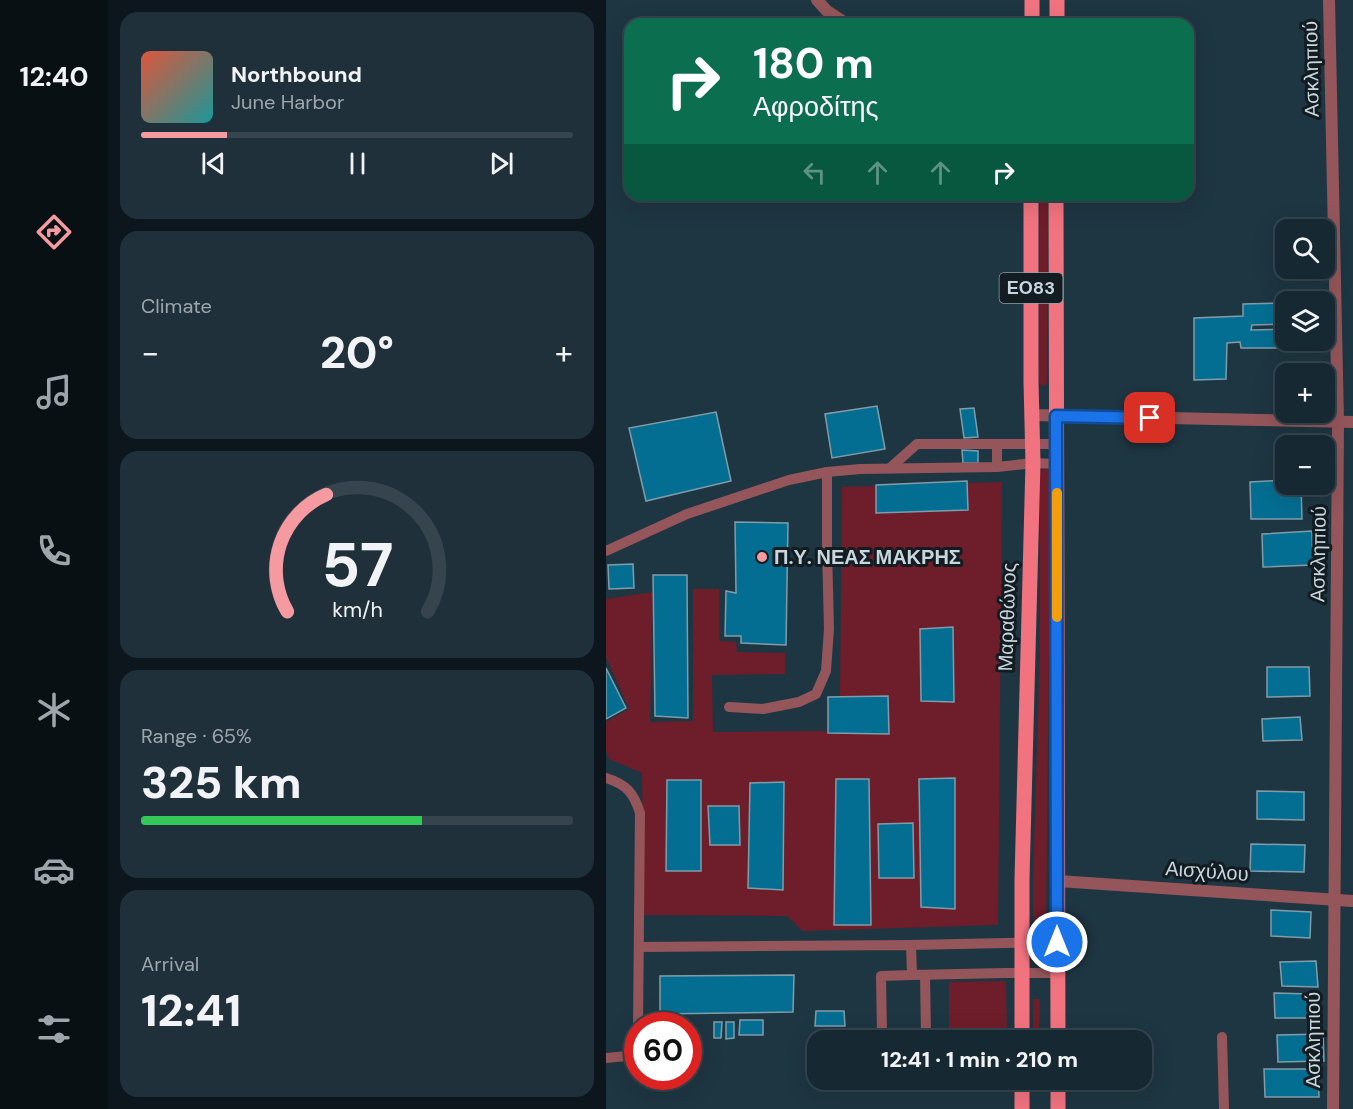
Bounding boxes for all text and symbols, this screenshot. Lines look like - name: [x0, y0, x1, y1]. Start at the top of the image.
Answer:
- street label: Ασκληπιού: [1297, 21, 1325, 117]
- text: 180 m: [753, 36, 874, 91]
- icon: right: [654, 42, 732, 120]
- text: 12:40: [20, 59, 88, 94]
- text: Northbound: [231, 60, 362, 89]
- text: June Harbor: [231, 89, 344, 115]
- text: Αφροδίτης: [753, 89, 879, 124]
- icon: previous: [197, 147, 230, 180]
- icon: pause: [341, 147, 374, 180]
- icon: next: [485, 147, 518, 180]
- icon: left: [798, 156, 831, 189]
- icon: ahead: [861, 156, 894, 189]
- icon: ahead: [924, 156, 957, 189]
- icon: right: [987, 156, 1020, 189]
- icon: directions: [33, 211, 75, 253]
- map controls: [1275, 219, 1335, 495]
- button: search: [1275, 219, 1335, 279]
- road number: ΕΟ83: [1000, 273, 1062, 303]
- button: layers: [1275, 291, 1335, 351]
- text: Climate: [141, 293, 212, 319]
- text: 20°: [320, 323, 394, 382]
- text: −: [141, 331, 159, 374]
- text: +: [555, 331, 573, 374]
- button: +: [1275, 363, 1335, 423]
- icon: music: [33, 371, 75, 413]
- pin: [1124, 392, 1175, 443]
- icon: arrive: [1133, 401, 1166, 434]
- button: −: [1275, 435, 1335, 495]
- street label: Ασκληπιού: [1304, 506, 1332, 602]
- text: 57: [321, 524, 393, 605]
- icon: phone: [33, 530, 75, 572]
- place label: Π.Υ. ΝΕΑΣ ΜΑΚΡΗΣ: [774, 544, 961, 570]
- marker: Π.Υ. ΝΕΑΣ ΜΑΚΡΗΣ: [755, 550, 769, 564]
- street label: Μαραθώνος: [992, 562, 1022, 672]
- text: km/h: [332, 596, 382, 624]
- icon: climate: [33, 689, 75, 731]
- text: Range · 65%: [141, 723, 252, 749]
- text: 325 km: [141, 753, 302, 812]
- icon: car: [33, 849, 75, 891]
- street label: Αισχύλου: [1165, 855, 1249, 887]
- position arrow: [1025, 910, 1089, 974]
- text: Arrival: [141, 951, 199, 977]
- text: 12:41: [141, 981, 241, 1040]
- street label: Ασκληπιού: [1300, 992, 1326, 1088]
- icon: filters: [33, 1008, 75, 1050]
- speed limit sign: 60: [624, 1012, 702, 1090]
- text: 12:41 · 1 min · 210 m: [881, 1045, 1078, 1074]

